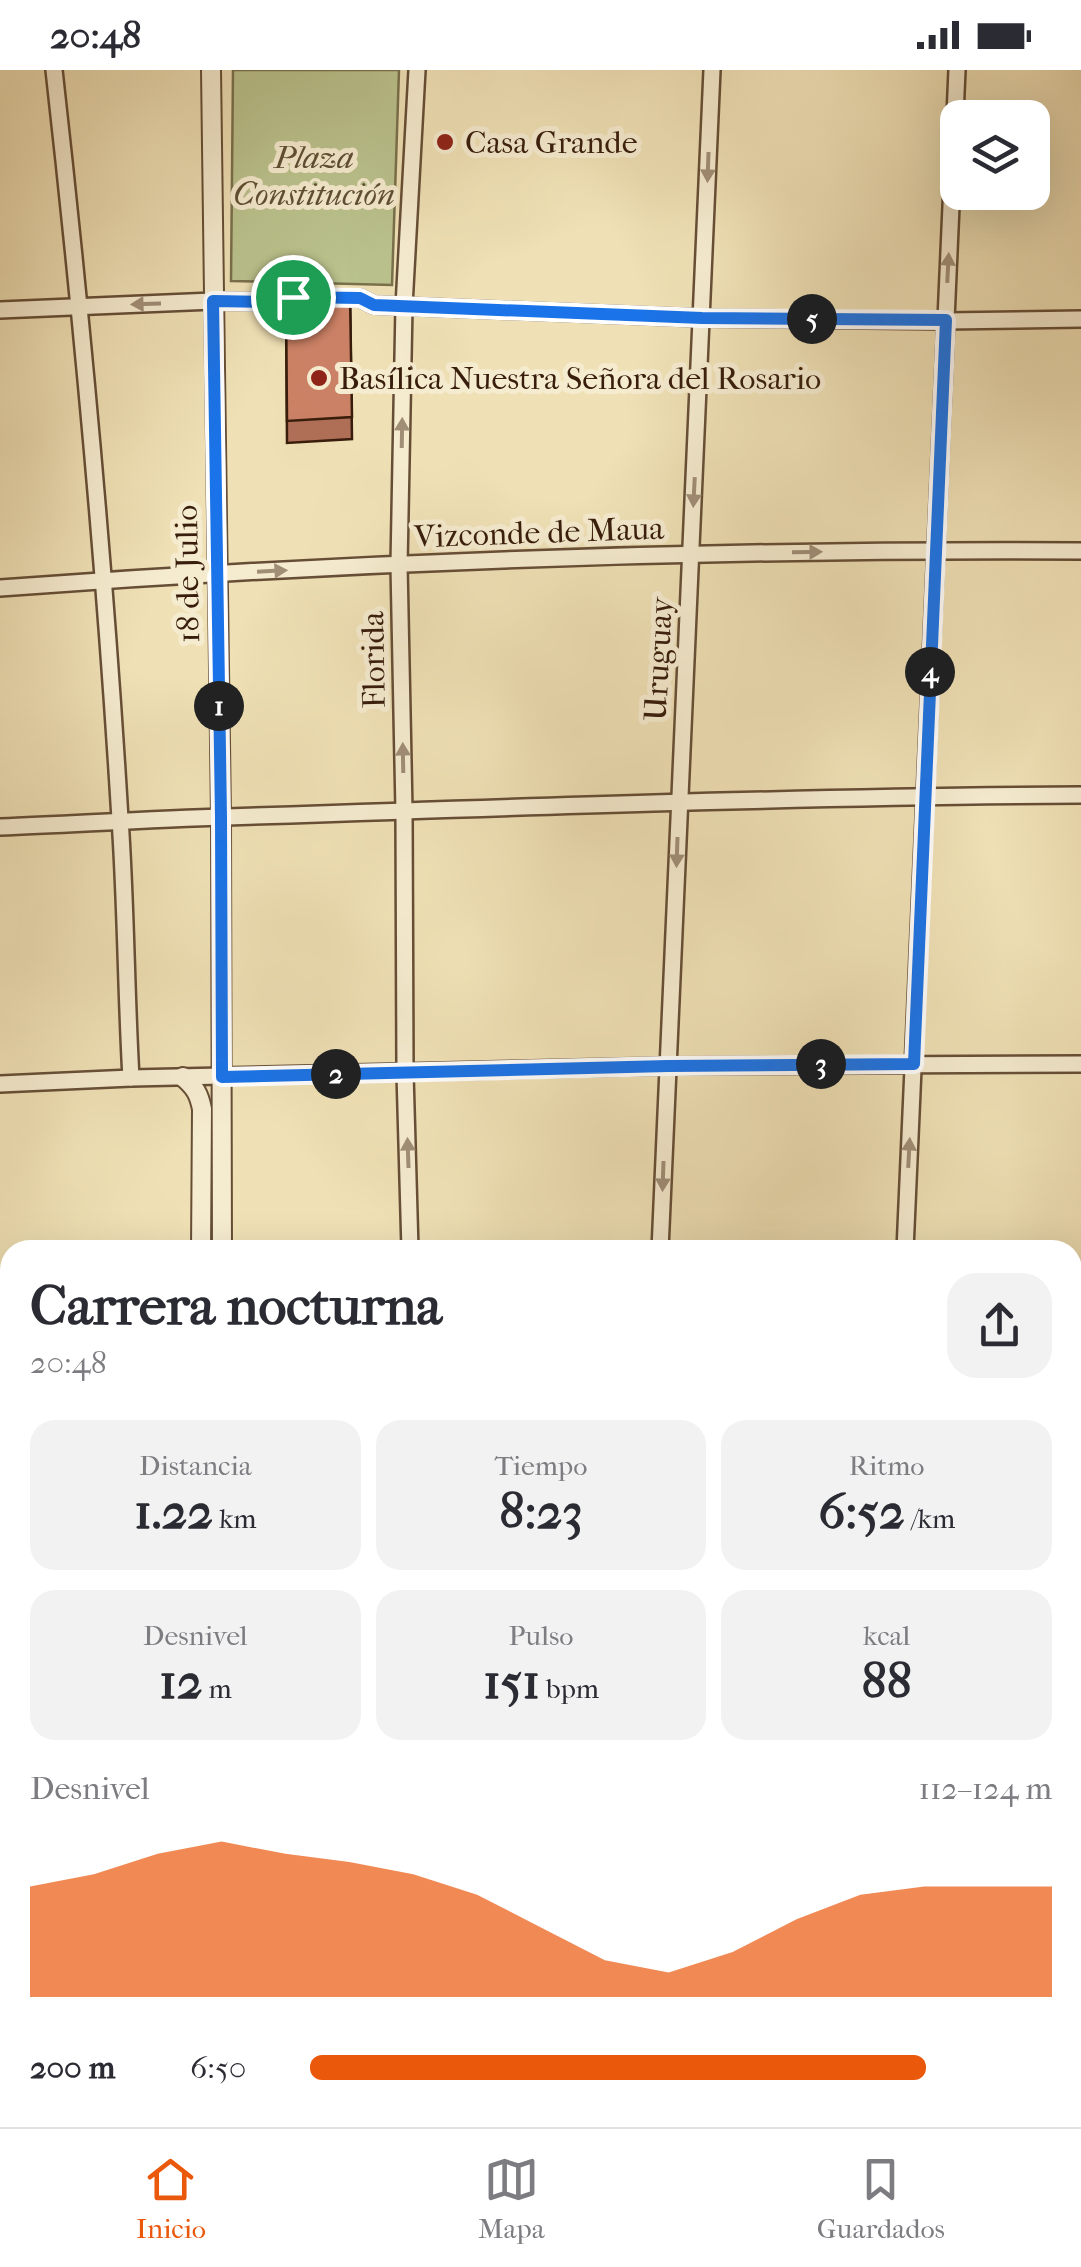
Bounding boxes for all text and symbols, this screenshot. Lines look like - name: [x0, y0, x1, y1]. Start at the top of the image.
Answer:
- text: 20:48: [50, 13, 141, 58]
- map controls: [940, 100, 1050, 210]
- button: layers: [940, 100, 1050, 210]
- place label: Casa Grande: [465, 124, 638, 161]
- marker: Casa Grande: [434, 131, 456, 153]
- park label: Plaza Constitución: [233, 139, 395, 213]
- one-way arrow: [700, 152, 716, 184]
- one-way arrow: [940, 252, 956, 284]
- pin: [251, 255, 336, 340]
- icon: arrive: [266, 270, 321, 325]
- pin: 5: [787, 294, 837, 344]
- one-way arrow: [130, 296, 162, 312]
- text: 5: [806, 302, 818, 335]
- place label: Basílica Nuestra Señora del Rosario: [339, 360, 821, 397]
- marker: Basílica Nuestra Señora del Rosario: [308, 367, 330, 389]
- one-way arrow: [394, 416, 410, 448]
- one-way arrow: [685, 477, 701, 509]
- street label: 18 de Julio: [168, 504, 207, 643]
- street label: Vizconde de Maua: [412, 510, 666, 555]
- one-way arrow: [791, 544, 823, 560]
- one-way arrow: [257, 563, 288, 579]
- street label: Uruguay: [637, 595, 680, 722]
- street label: Florida: [354, 610, 393, 709]
- pin: 4: [905, 647, 955, 697]
- text: 4: [922, 655, 938, 688]
- pin: 1: [194, 681, 244, 731]
- text: 1: [214, 689, 224, 722]
- one-way arrow: [395, 741, 411, 773]
- one-way arrow: [669, 836, 685, 868]
- pin: 3: [796, 1039, 846, 1089]
- text: 3: [815, 1047, 827, 1080]
- pin: 2: [311, 1049, 361, 1099]
- text: 2: [329, 1057, 343, 1090]
- one-way arrow: [399, 1136, 415, 1168]
- one-way arrow: [902, 1136, 918, 1168]
- one-way arrow: [655, 1161, 671, 1193]
- button: share: [947, 1273, 1052, 1378]
- text: Carrera nocturna: [30, 1274, 442, 1338]
- text: 20:48: [30, 1344, 107, 1381]
- text: Distancia: [139, 1449, 252, 1482]
- text: Tiempo: [495, 1449, 587, 1482]
- text: Ritmo: [849, 1449, 925, 1482]
- text: 1.22: [134, 1482, 213, 1541]
- text: 8:23: [499, 1482, 583, 1541]
- text: 6:52: [818, 1482, 905, 1541]
- text: km: [213, 1502, 257, 1535]
- text: /km: [905, 1502, 955, 1535]
- text: Desnivel: [143, 1619, 248, 1652]
- text: Pulso: [508, 1619, 574, 1652]
- text: kcal: [863, 1619, 910, 1652]
- text: 12: [159, 1652, 202, 1711]
- text: 151: [483, 1652, 540, 1711]
- text: 88: [862, 1652, 912, 1711]
- text: m: [202, 1672, 232, 1705]
- text: bpm: [540, 1672, 599, 1705]
- text: Desnivel: [30, 1770, 150, 1807]
- text: 112–124 m: [919, 1770, 1052, 1807]
- text: 200 m: [30, 2049, 115, 2086]
- text: 6:50: [190, 2049, 246, 2086]
- tab: Inicio: [136, 2152, 206, 2245]
- tab: Mapa: [478, 2152, 545, 2245]
- tab: Guardados: [817, 2152, 945, 2245]

